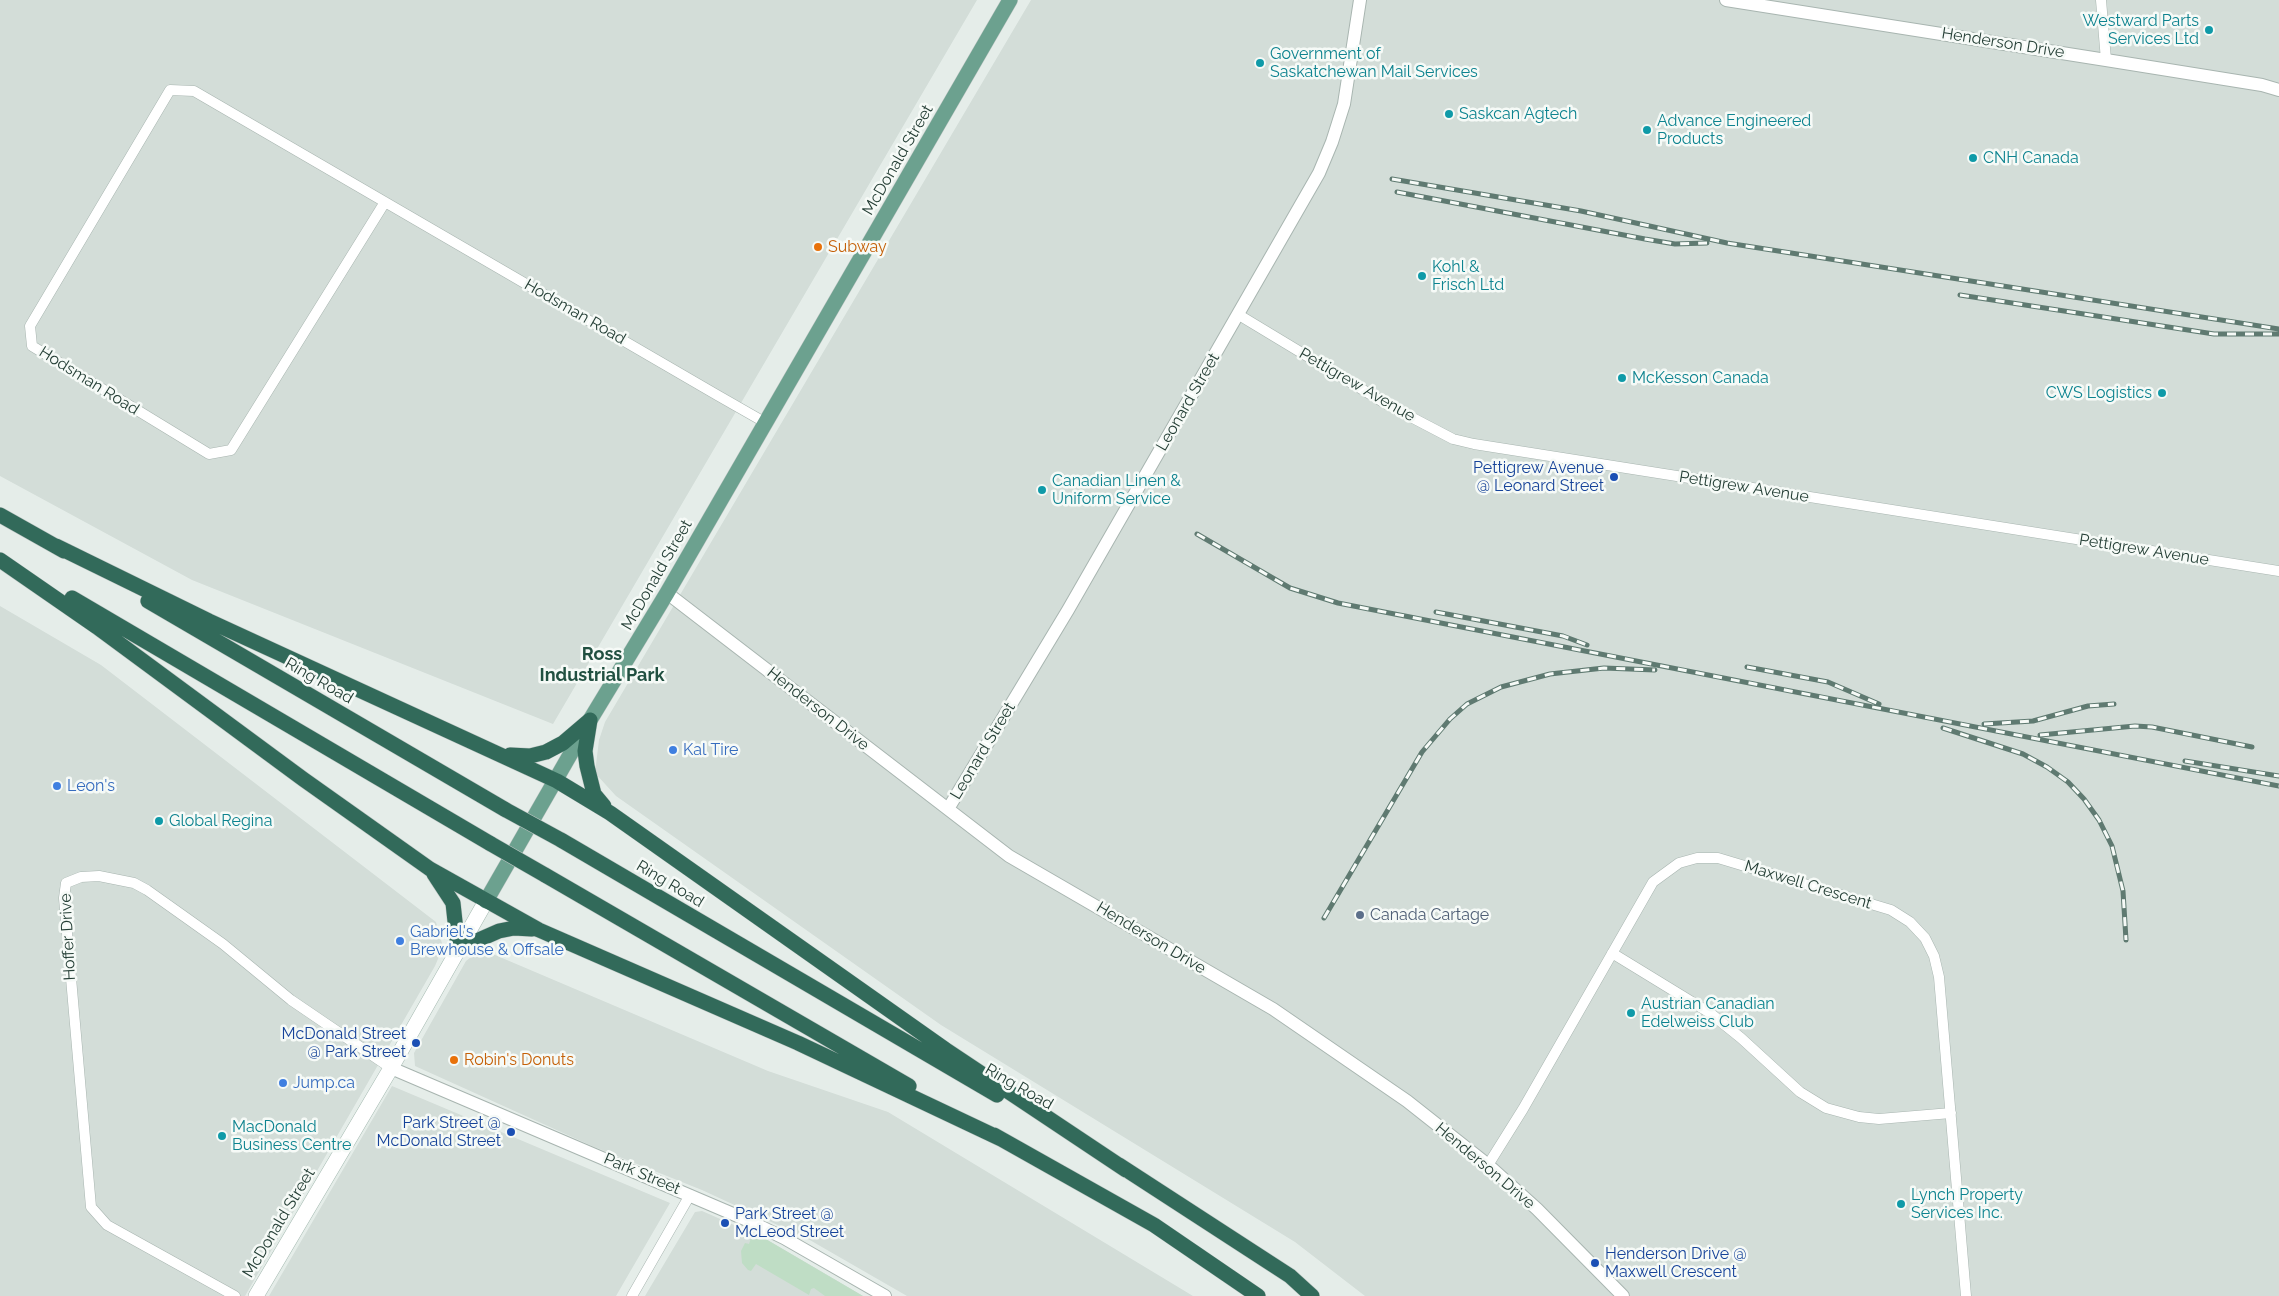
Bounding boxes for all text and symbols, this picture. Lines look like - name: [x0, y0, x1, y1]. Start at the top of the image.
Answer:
- place label: Westward Parts Services Ltd: [2083, 11, 2199, 49]
- street label: Henderson Drive: [1940, 24, 2066, 62]
- marker: Westward Parts Services Ltd: [2203, 24, 2215, 36]
- place label: Government of Saskatchewan Mail Services: [1270, 44, 1478, 82]
- marker: Government of Saskatchewan Mail Services: [1254, 57, 1266, 69]
- street label: McDonald Street: [859, 101, 937, 219]
- place label: Saskcan Agtech: [1459, 104, 1577, 124]
- marker: Saskcan Agtech: [1443, 108, 1455, 120]
- place label: Advance Engineered Products: [1657, 111, 1811, 149]
- marker: Advance Engineered Products: [1641, 124, 1653, 136]
- place label: CNH Canada: [1983, 148, 2079, 168]
- marker: CNH Canada: [1967, 152, 1979, 164]
- place label: Subway: [828, 237, 887, 257]
- marker: Subway: [812, 241, 824, 253]
- place label: Kohl & Frisch Ltd: [1432, 257, 1504, 295]
- marker: Kohl & Frisch Ltd: [1416, 270, 1428, 282]
- street label: Hodsman Road: [521, 275, 629, 349]
- street label: Hodsman Road: [36, 343, 142, 419]
- street label: Pettigrew Avenue: [1295, 344, 1419, 426]
- street label: Leonard Street: [1152, 350, 1224, 454]
- place label: McKesson Canada: [1632, 368, 1769, 388]
- marker: McKesson Canada: [1616, 372, 1628, 384]
- place label: CWS Logistics: [2046, 383, 2152, 403]
- marker: CWS Logistics: [2156, 387, 2168, 399]
- place label: Pettigrew Avenue @ Leonard Street: [1473, 458, 1604, 496]
- street label: Pettigrew Avenue: [1678, 467, 1810, 507]
- place label: Canadian Linen & Uniform Service: [1052, 471, 1181, 509]
- marker: Pettigrew Avenue @ Leonard Street: [1608, 471, 1620, 483]
- marker: Canadian Linen & Uniform Service: [1036, 484, 1048, 496]
- street label: McDonald Street: [618, 516, 696, 634]
- street label: Pettigrew Avenue: [2078, 530, 2210, 570]
- district label: Ross Industrial Park: [540, 644, 664, 686]
- street label: Ring Road: [281, 654, 357, 708]
- street label: Henderson Drive: [763, 663, 873, 755]
- street label: Leonard Street: [946, 699, 1020, 803]
- place label: Kal Tire: [683, 740, 738, 760]
- marker: Kal Tire: [667, 744, 679, 756]
- place label: Leon's: [67, 776, 115, 796]
- marker: Leon's: [51, 780, 63, 792]
- place label: Global Regina: [169, 811, 272, 831]
- marker: Global Regina: [153, 815, 165, 827]
- street label: Ring Road: [633, 856, 707, 912]
- street label: Maxwell Crescent: [1742, 857, 1874, 913]
- street label: Hoffer Drive: [56, 893, 80, 981]
- street label: Henderson Drive: [1093, 898, 1209, 978]
- place label: Canada Cartage: [1370, 905, 1489, 925]
- marker: Canada Cartage: [1354, 909, 1366, 921]
- place label: Gabriel's Brewhouse & Offsale: [410, 922, 564, 960]
- marker: Gabriel's Brewhouse & Offsale: [394, 935, 406, 947]
- place label: Austrian Canadian Edelweiss Club: [1641, 994, 1775, 1032]
- marker: Austrian Canadian Edelweiss Club: [1625, 1007, 1637, 1019]
- place label: McDonald Street @ Park Street: [282, 1024, 406, 1062]
- marker: McDonald Street @ Park Street: [410, 1037, 422, 1049]
- place label: Robin's Donuts: [464, 1050, 574, 1070]
- marker: Robin's Donuts: [448, 1054, 460, 1066]
- street label: Ring Road: [981, 1060, 1057, 1114]
- place label: Jump.ca: [293, 1073, 355, 1093]
- marker: Jump.ca: [277, 1077, 289, 1089]
- place label: Park Street @ McDonald Street: [377, 1113, 501, 1151]
- place label: MacDonald Business Centre: [232, 1117, 351, 1155]
- street label: Henderson Drive: [1431, 1119, 1539, 1213]
- marker: Park Street @ McDonald Street: [505, 1126, 517, 1138]
- marker: MacDonald Business Centre: [216, 1130, 228, 1142]
- street label: Park Street: [601, 1149, 683, 1199]
- street label: McDonald Street: [239, 1165, 319, 1281]
- place label: Lynch Property Services Inc.: [1911, 1185, 2023, 1223]
- marker: Lynch Property Services Inc.: [1895, 1198, 1907, 1210]
- place label: Park Street @ McLeod Street: [735, 1204, 844, 1242]
- marker: Park Street @ McLeod Street: [719, 1217, 731, 1229]
- place label: Henderson Drive @ Maxwell Crescent: [1605, 1244, 1747, 1282]
- marker: Henderson Drive @ Maxwell Crescent: [1589, 1257, 1601, 1269]

